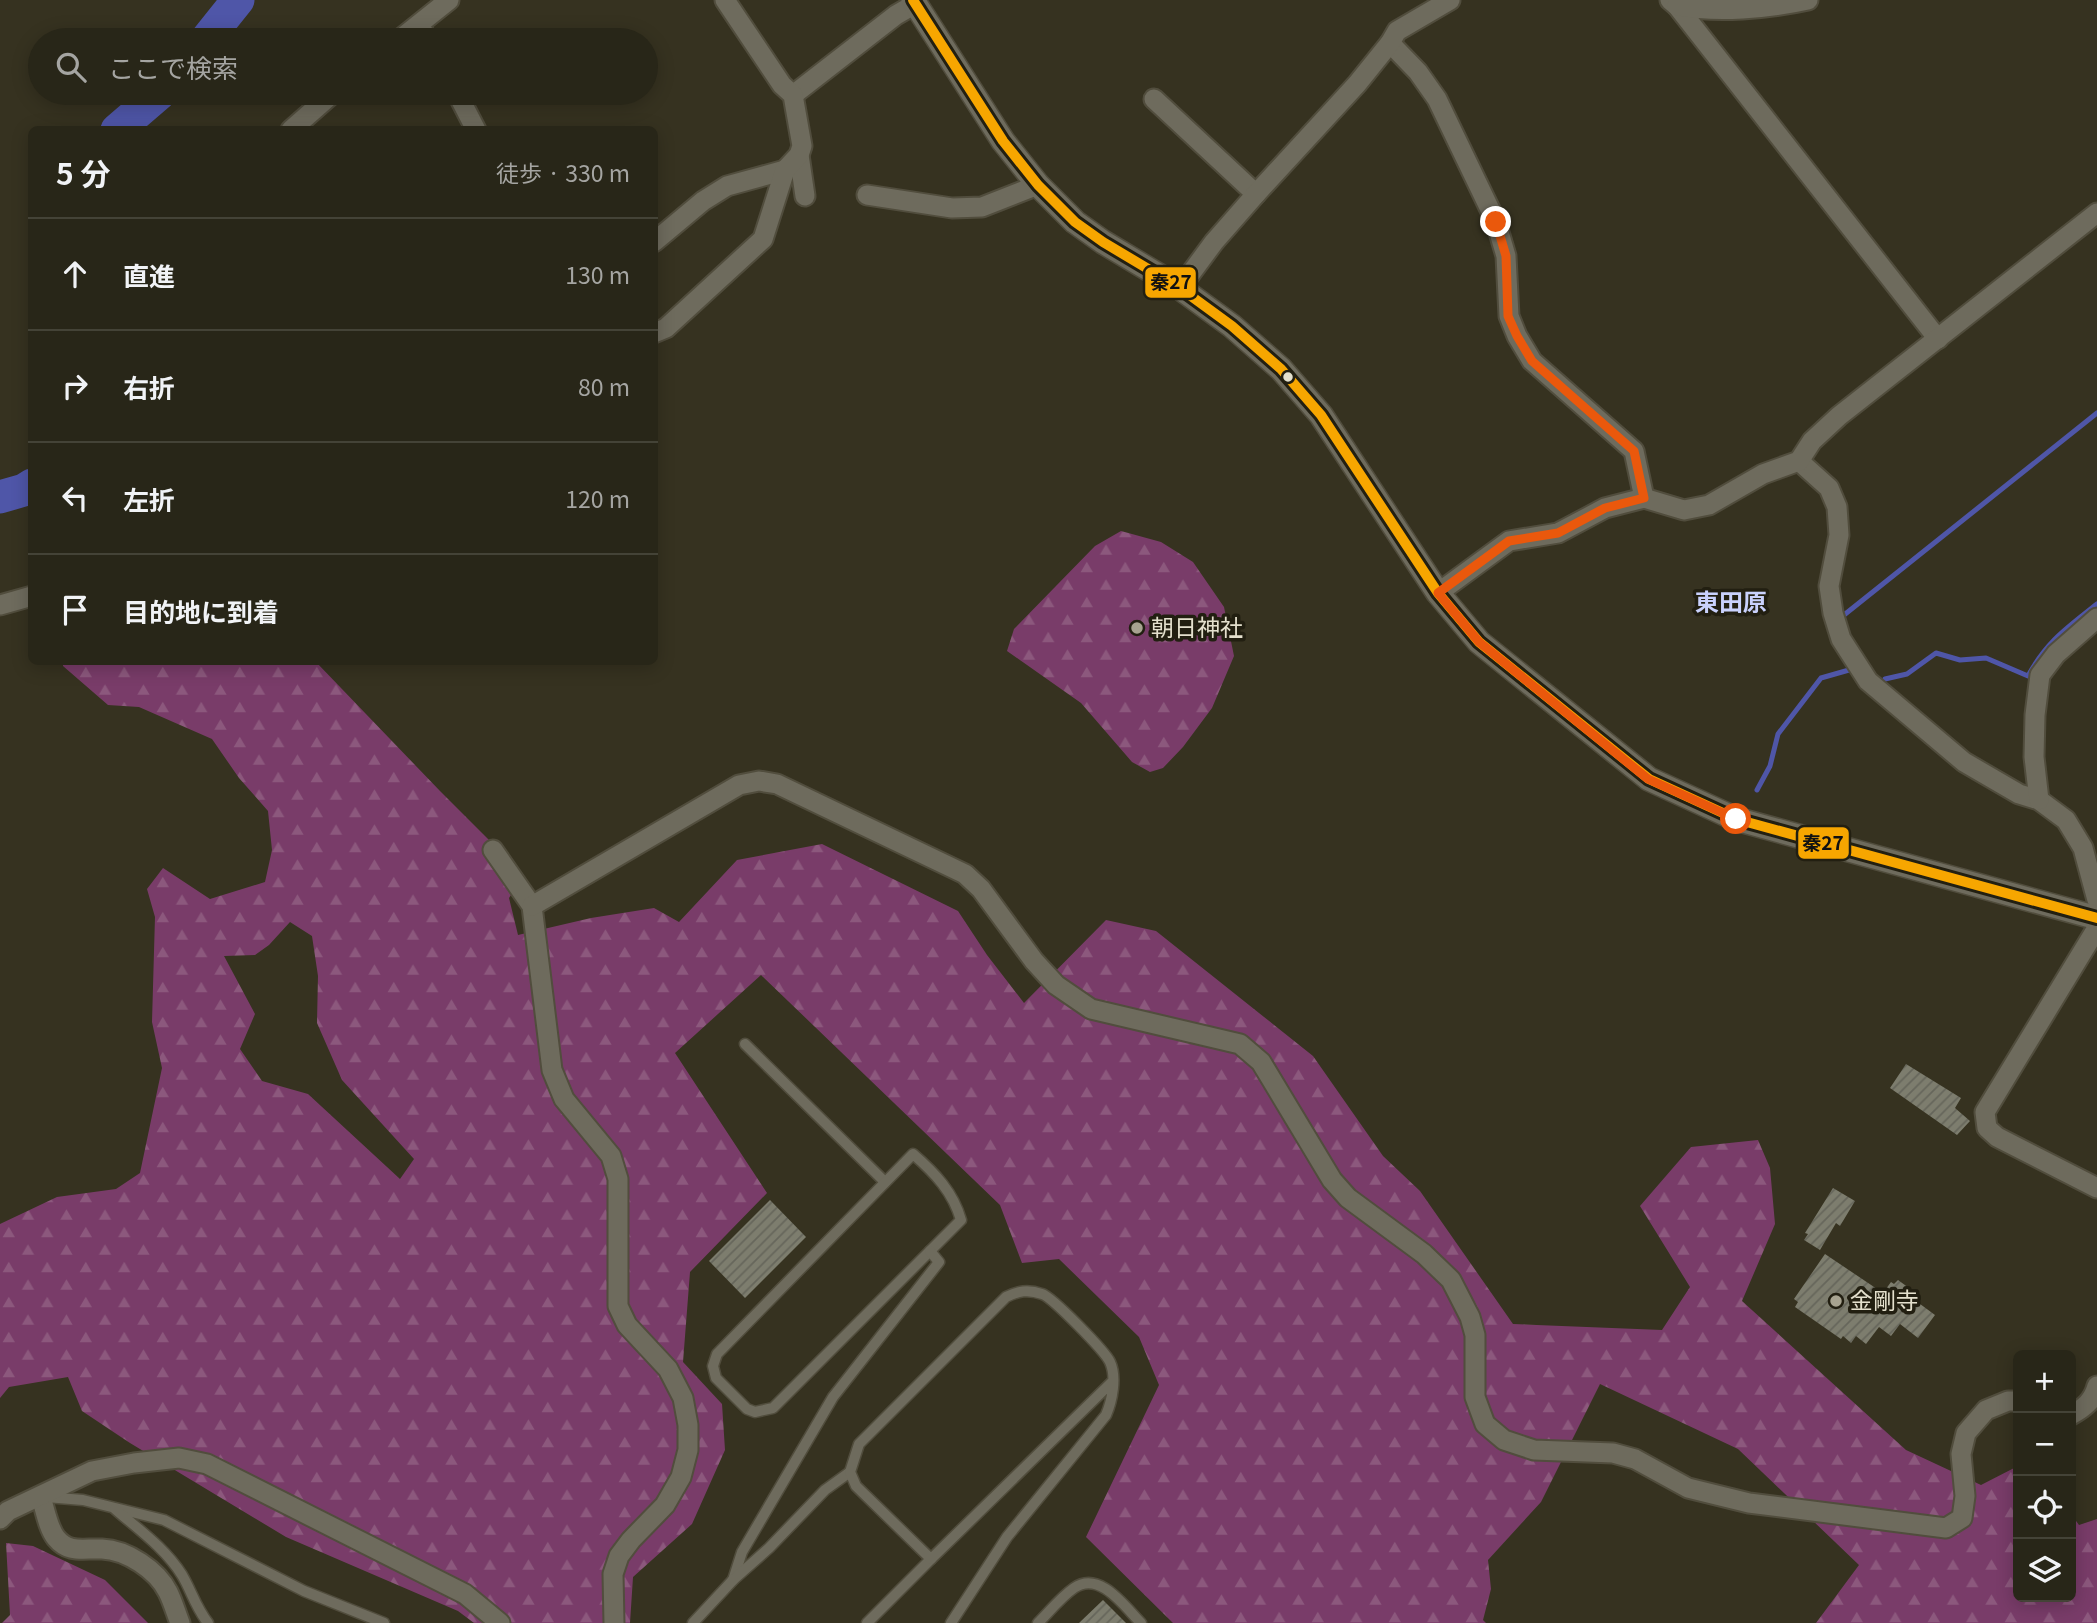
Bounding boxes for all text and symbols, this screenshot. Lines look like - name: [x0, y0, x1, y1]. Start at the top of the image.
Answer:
- search box: [28, 28, 658, 105]
- icon: search: [52, 48, 90, 86]
- text: ここで検索: [108, 48, 238, 85]
- text: 5 分: [56, 150, 111, 194]
- text: 徒歩 · 330 m: [496, 155, 630, 189]
- route end: [1480, 206, 1511, 237]
- icon: ahead: [56, 255, 94, 293]
- text: 直進: [123, 256, 175, 293]
- text: 130 m: [565, 257, 630, 291]
- line badge: 秦27: [1144, 266, 1197, 299]
- text: 秦27: [1150, 267, 1192, 294]
- icon: right: [56, 367, 94, 405]
- text: 右折: [123, 368, 175, 405]
- text: 80 m: [578, 369, 630, 403]
- unlabelled marker: [1281, 370, 1295, 384]
- icon: left: [56, 479, 94, 517]
- text: 左折: [123, 480, 175, 517]
- text: 120 m: [565, 481, 630, 515]
- district label: 東田原: [1695, 583, 1767, 618]
- icon: arrive: [56, 591, 94, 629]
- text: 目的地に到着: [123, 592, 279, 629]
- place label: 朝日神社: [1151, 609, 1243, 643]
- marker: 朝日神社: [1129, 620, 1145, 636]
- route start: [1720, 803, 1751, 834]
- line badge: 秦27: [1797, 826, 1850, 860]
- text: 秦27: [1802, 828, 1844, 855]
- place label: 金剛寺: [1850, 1282, 1919, 1316]
- marker: 金剛寺: [1828, 1293, 1844, 1309]
- map controls: [2013, 1350, 2076, 1602]
- button: +: [2013, 1350, 2076, 1413]
- button: −: [2013, 1413, 2076, 1476]
- button: locate: [2013, 1476, 2076, 1539]
- button: layers: [2013, 1539, 2076, 1602]

